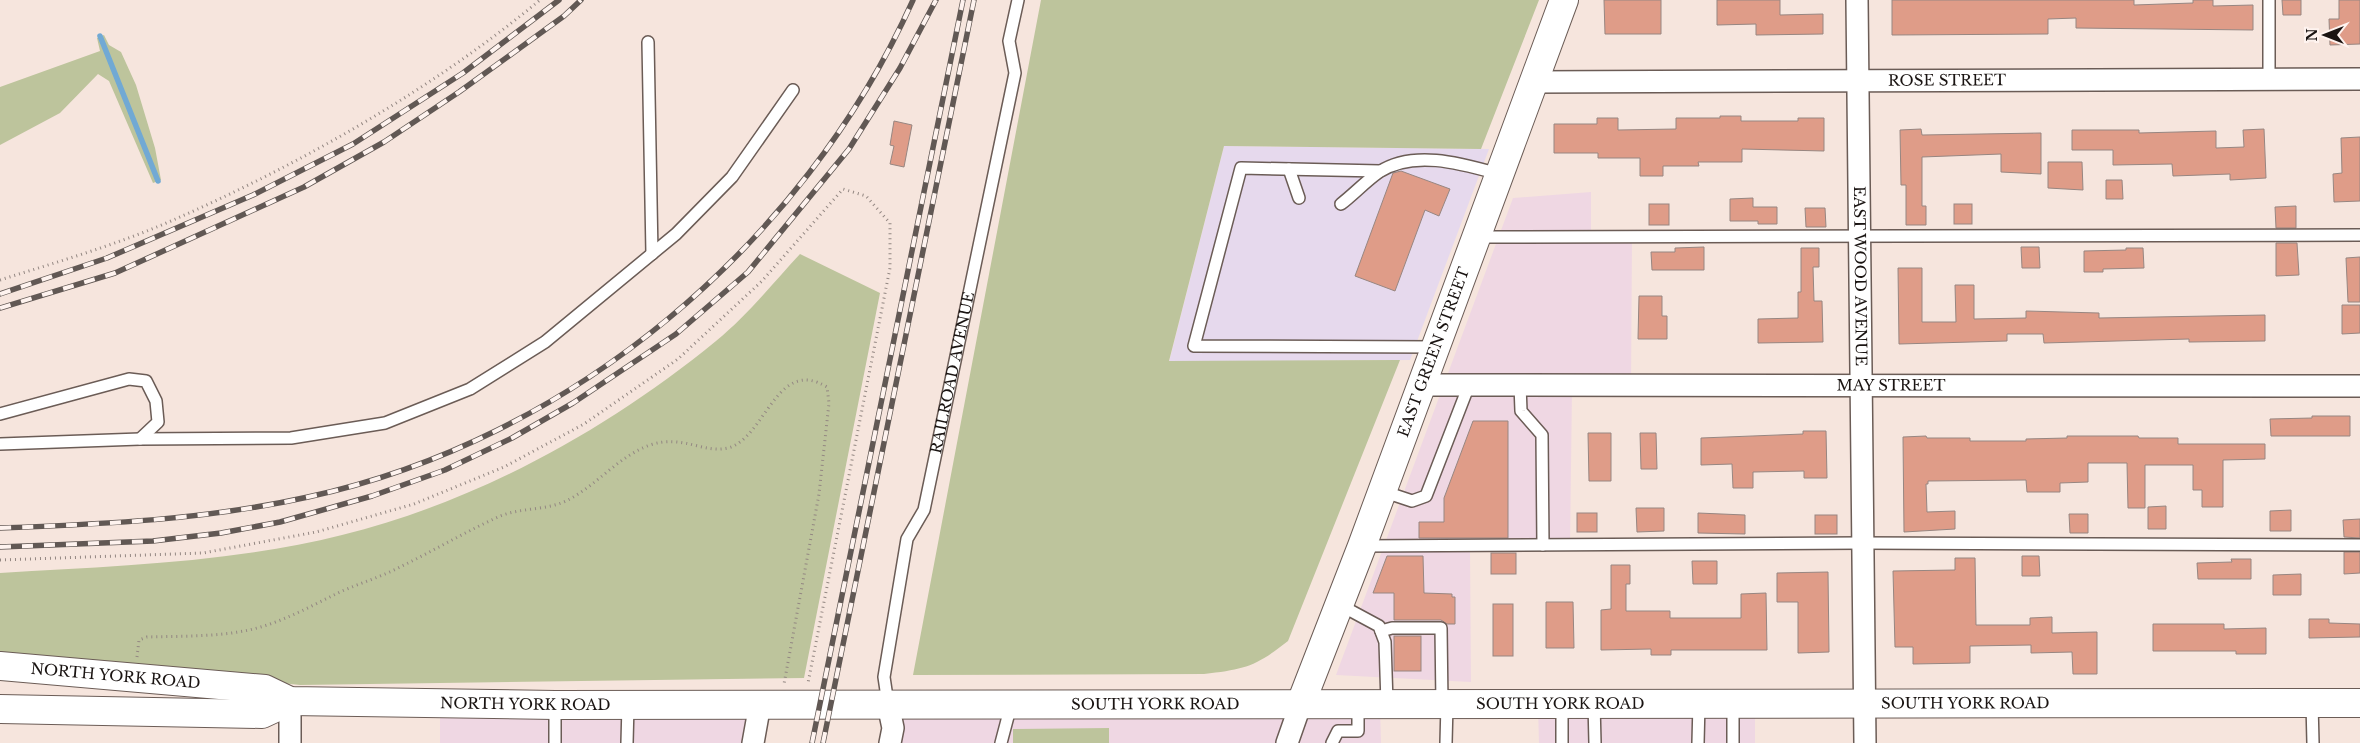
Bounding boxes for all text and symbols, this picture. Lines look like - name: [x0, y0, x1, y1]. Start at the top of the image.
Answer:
- north arrow: [2300, 10, 2350, 60]
- text: N: [2303, 28, 2321, 42]
- street label: ROSE STREET: [1888, 70, 2006, 90]
- street label: EAST WOOD AVENUE: [1850, 186, 1871, 366]
- street label: EAST GREEN STREET: [1393, 264, 1473, 440]
- street label: RAILROAD AVENUE: [926, 290, 978, 455]
- street label: MAY STREET: [1837, 375, 1945, 395]
- street label: NORTH YORK ROAD: [30, 659, 201, 692]
- street label: NORTH YORK ROAD: [440, 693, 611, 714]
- street label: SOUTH YORK ROAD: [1881, 693, 2049, 713]
- street label: SOUTH YORK ROAD: [1071, 694, 1239, 713]
- street label: SOUTH YORK ROAD: [1476, 694, 1644, 713]

